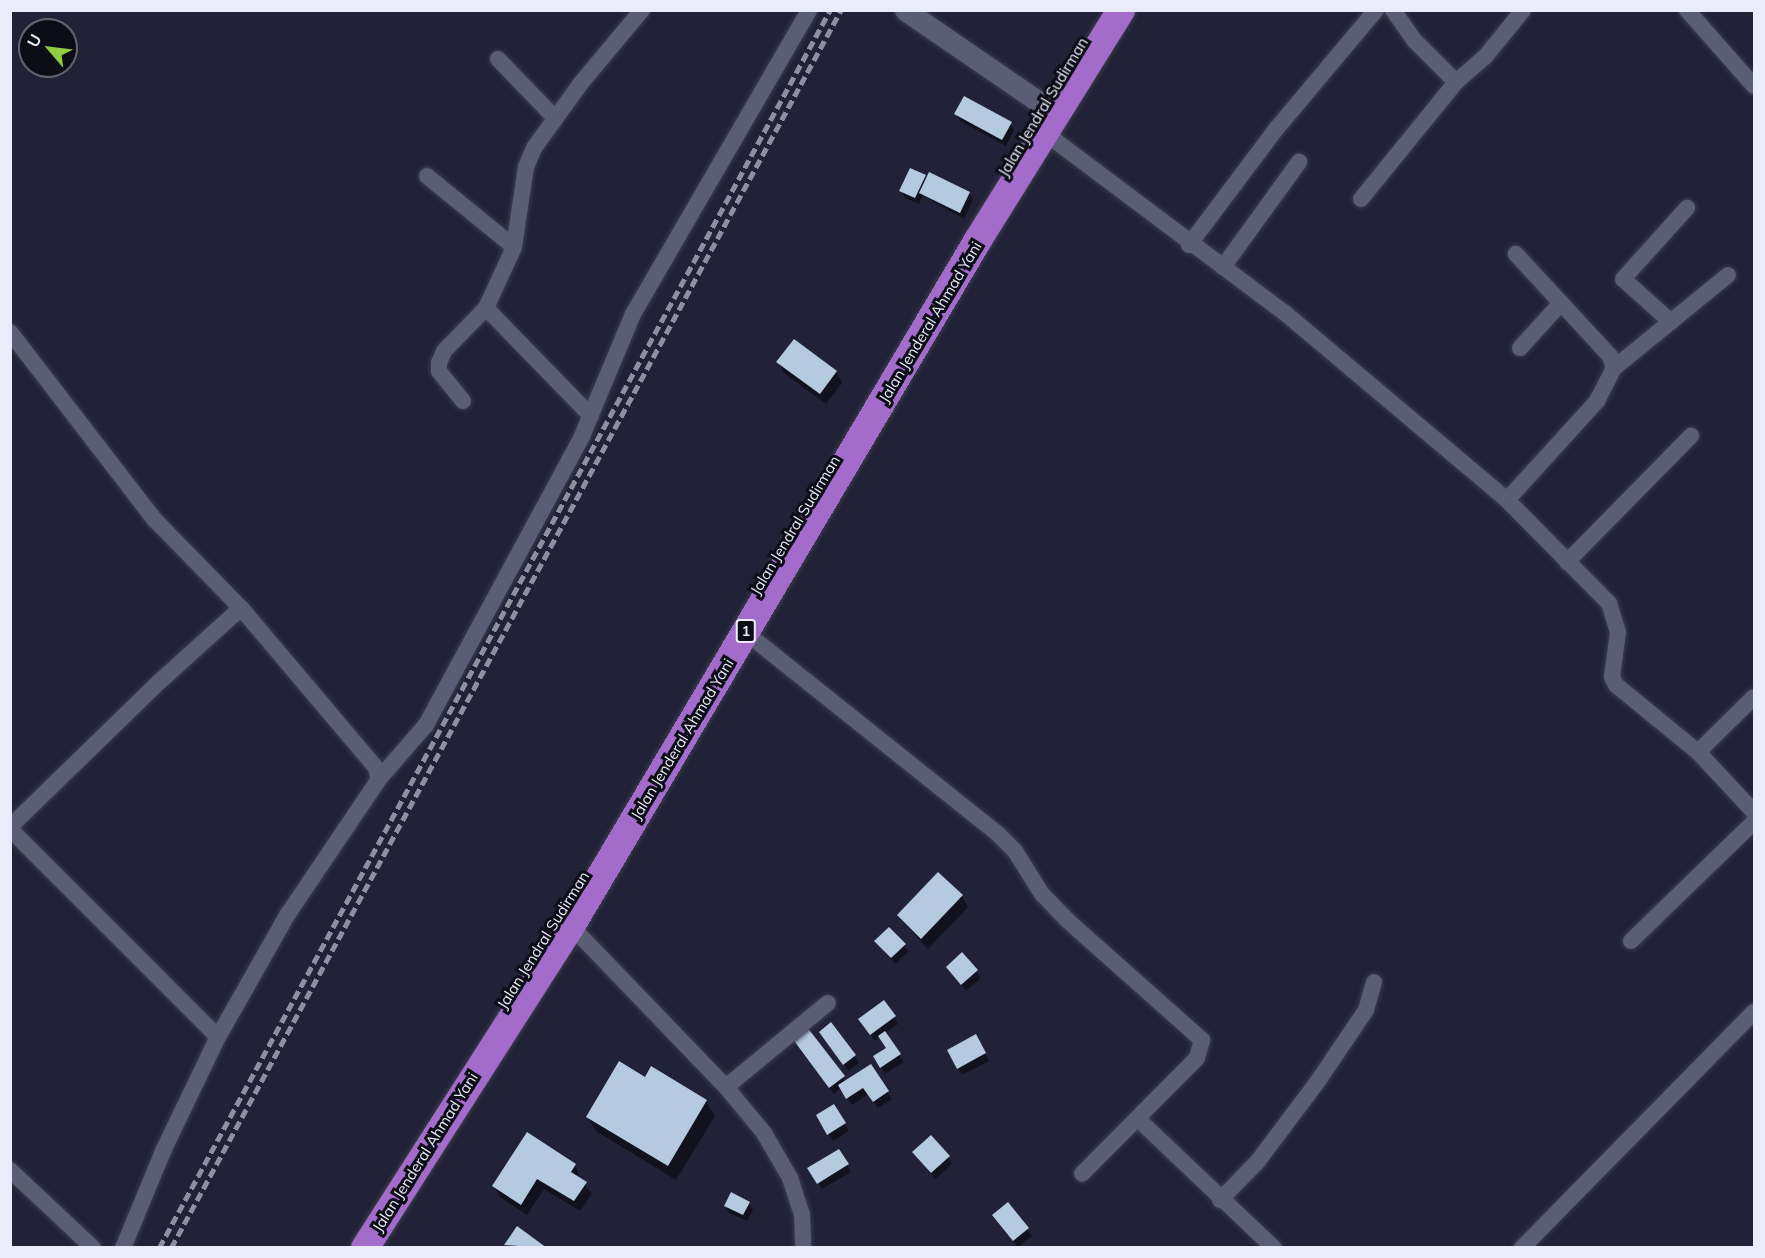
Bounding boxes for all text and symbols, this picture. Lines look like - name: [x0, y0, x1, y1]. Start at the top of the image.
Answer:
- north arrow: [18, 18, 78, 78]
- text: U: [22, 31, 45, 50]
- street label: Jalan Jendral Sudirman: [994, 34, 1092, 180]
- street label: Jalan Jenderal Ahmad Yani: [875, 238, 985, 406]
- street label: Jalan Jendral Sudirman: [746, 452, 844, 598]
- road number: 1: [736, 620, 756, 642]
- street label: Jalan Jenderal Ahmad Yani: [627, 655, 737, 823]
- street label: Jalan Jendral Sudirman: [493, 868, 593, 1012]
- street label: Jalan Jenderal Ahmad Yani: [369, 1069, 481, 1235]

